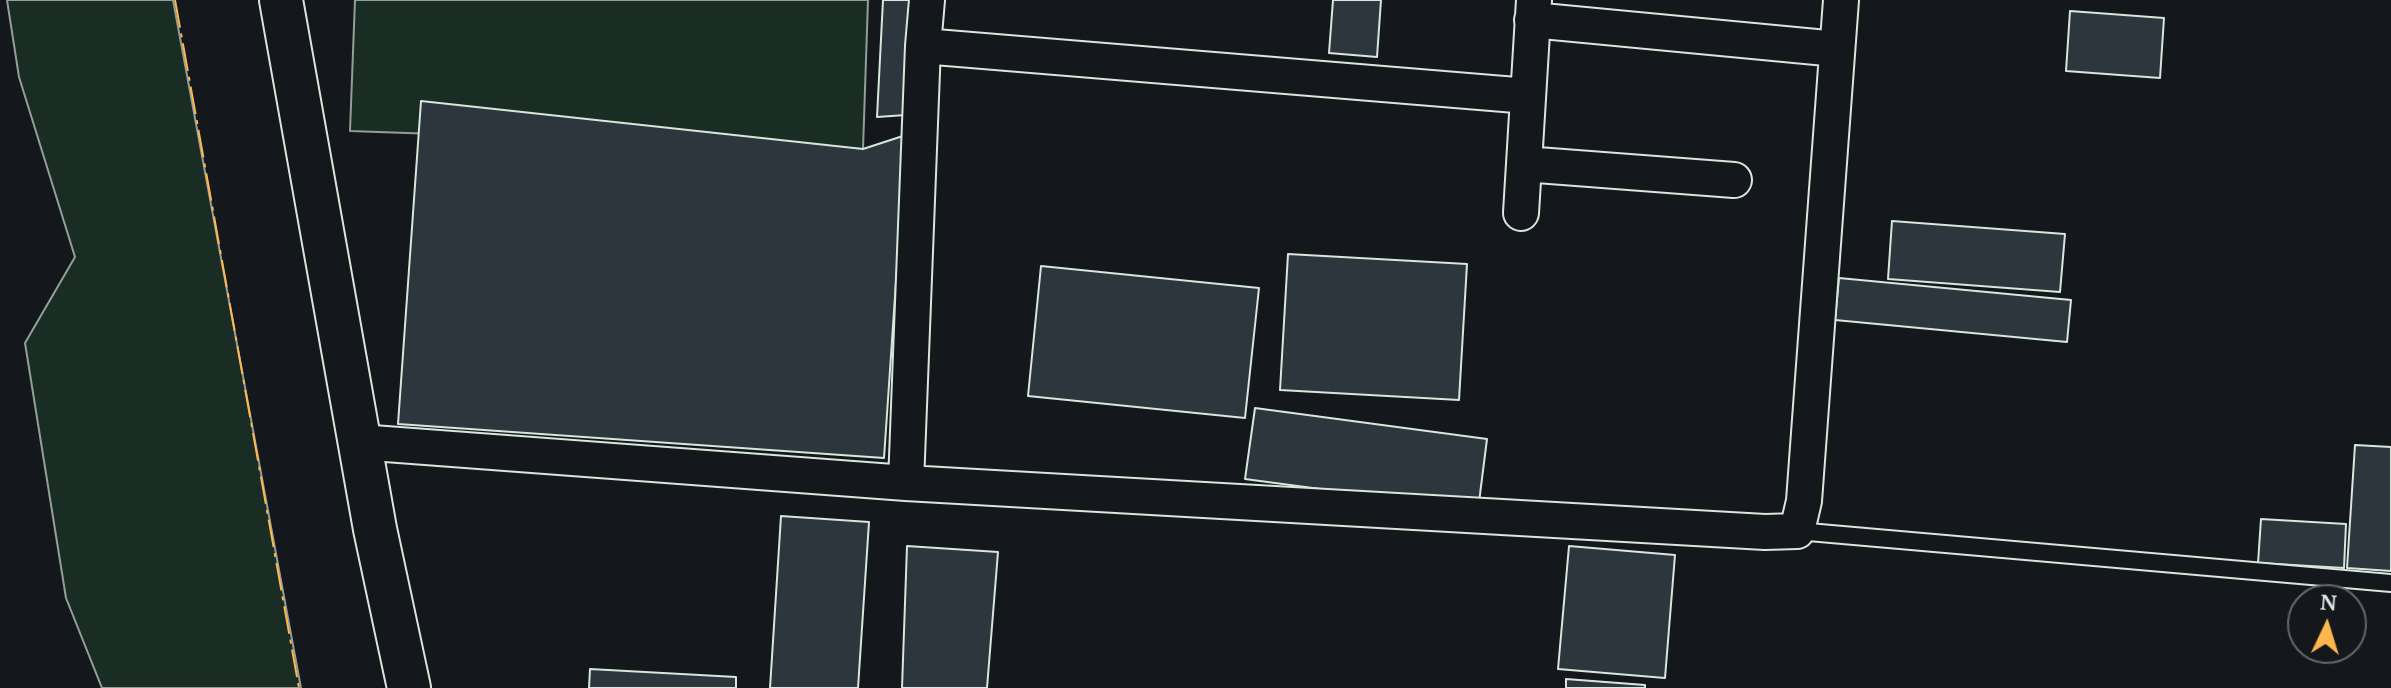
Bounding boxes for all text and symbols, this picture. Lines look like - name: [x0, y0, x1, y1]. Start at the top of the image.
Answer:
- north arrow: [2287, 584, 2367, 664]
- text: N: [2319, 587, 2338, 617]

